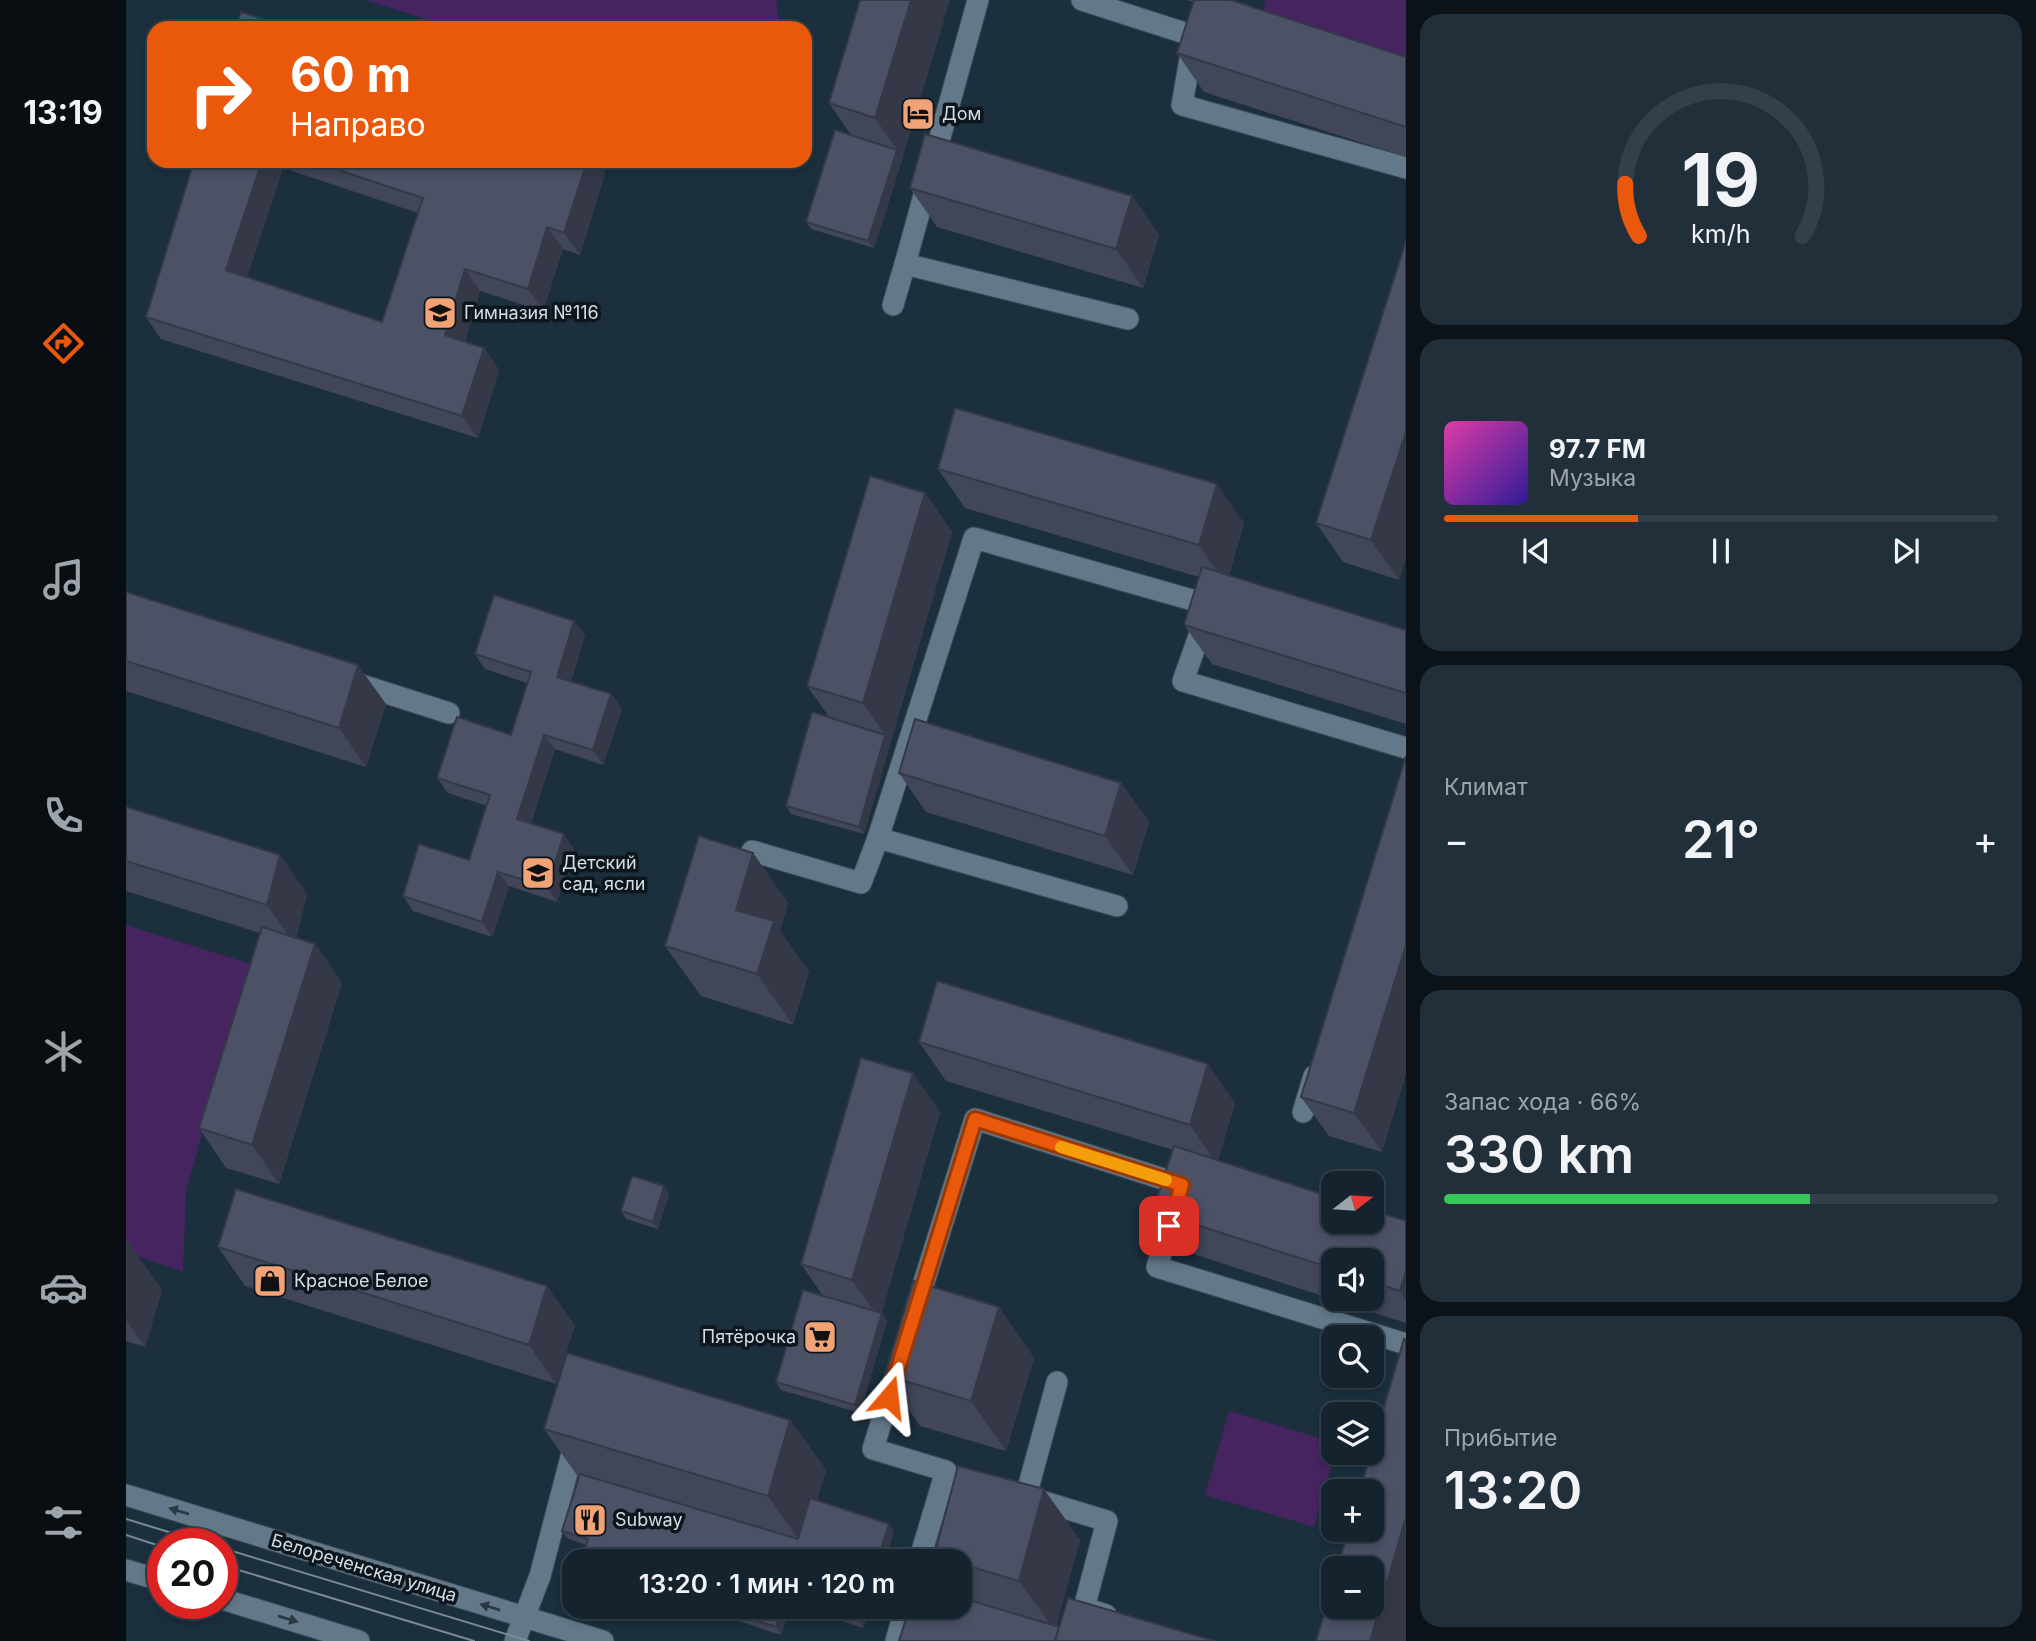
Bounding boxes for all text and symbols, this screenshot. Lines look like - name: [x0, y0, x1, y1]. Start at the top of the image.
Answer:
- text: 60 m: [290, 45, 411, 104]
- icon: right: [175, 49, 266, 140]
- text: 13:19: [23, 93, 103, 132]
- hotel icon: Дом: [899, 95, 937, 133]
- place label: Дом: [942, 103, 981, 124]
- text: Направо: [290, 105, 426, 144]
- text: 19: [1682, 135, 1760, 224]
- text: km/h: [1691, 219, 1751, 249]
- school or university icon: Гимназия №116: [421, 294, 459, 332]
- place label: Гимназия №116: [464, 302, 599, 323]
- icon: directions: [39, 319, 88, 368]
- text: 97.7 FM: [1549, 433, 1646, 464]
- text: Музыка: [1549, 464, 1636, 492]
- icon: previous: [1517, 532, 1555, 570]
- icon: pause: [1702, 532, 1740, 570]
- icon: next: [1887, 532, 1925, 570]
- icon: music: [39, 555, 88, 604]
- text: Климат: [1444, 773, 1528, 801]
- icon: phone: [39, 791, 88, 840]
- text: 21°: [1682, 808, 1760, 871]
- text: −: [1444, 817, 1469, 863]
- text: +: [1973, 817, 1998, 863]
- place label: Детский сад, ясли: [562, 852, 645, 894]
- school or university icon: Детский сад, ясли: [519, 854, 557, 892]
- icon: climate: [39, 1027, 88, 1076]
- text: Запас хода · 66%: [1444, 1088, 1641, 1116]
- text: 330 km: [1444, 1123, 1634, 1186]
- north arrow: [1321, 1171, 1384, 1234]
- map controls: [1321, 1171, 1384, 1619]
- pin: [1139, 1196, 1199, 1256]
- icon: arrive: [1150, 1207, 1188, 1245]
- button: sound: [1321, 1248, 1384, 1311]
- shop icon: Красное Белое: [251, 1262, 289, 1300]
- icon: car: [39, 1263, 88, 1312]
- place label: Красное Белое: [294, 1270, 428, 1291]
- supermarket icon: Пятёрочка: [801, 1318, 839, 1356]
- button: search: [1321, 1325, 1384, 1388]
- place label: Пятёрочка: [702, 1326, 796, 1347]
- position arrow: [852, 1360, 926, 1434]
- button: layers: [1321, 1402, 1384, 1465]
- text: Прибытие: [1444, 1424, 1557, 1452]
- text: 13:20: [1444, 1459, 1582, 1522]
- button: +: [1321, 1479, 1384, 1542]
- icon: filters: [39, 1498, 88, 1547]
- restaurant icon: Subway: [571, 1501, 609, 1539]
- one-way arrow: [168, 1506, 189, 1516]
- place label: Subway: [615, 1509, 683, 1530]
- speed limit sign: 20: [147, 1528, 238, 1619]
- street label: Белореченская улица: [269, 1529, 459, 1606]
- button: −: [1321, 1556, 1384, 1619]
- text: 13:20 · 1 мин · 120 m: [639, 1568, 895, 1599]
- one-way arrow: [480, 1601, 501, 1612]
- one-way arrow: [277, 1615, 298, 1625]

